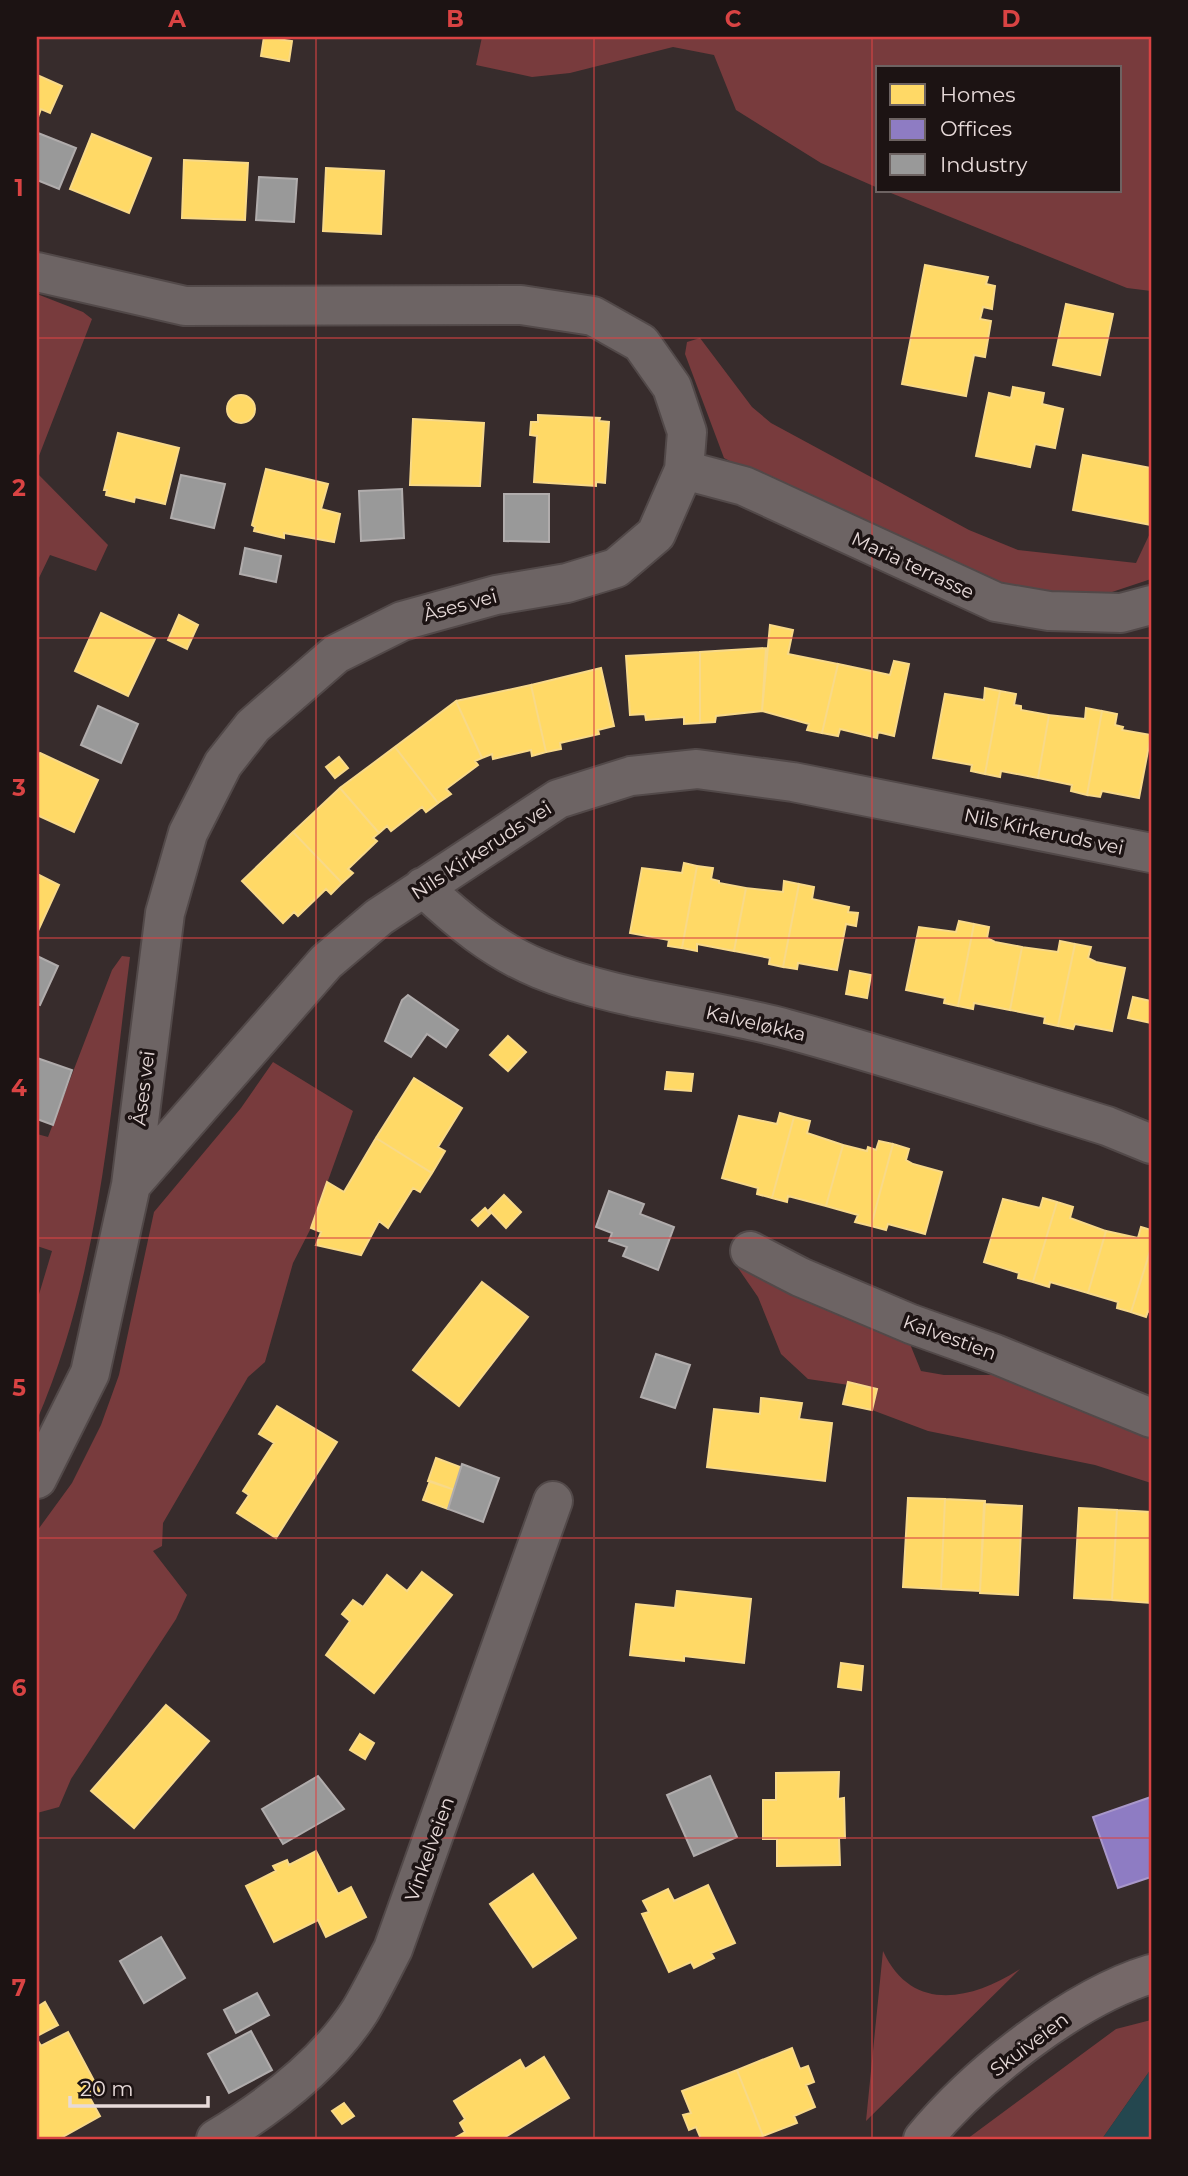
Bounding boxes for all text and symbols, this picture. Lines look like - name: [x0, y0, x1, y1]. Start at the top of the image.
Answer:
- text: A: [167, 5, 186, 33]
- text: B: [446, 5, 464, 33]
- text: C: [725, 5, 742, 33]
- text: D: [1002, 5, 1021, 33]
- legend: [876, 66, 1122, 192]
- text: Homes: [940, 82, 1015, 107]
- text: Offices: [940, 116, 1012, 141]
- text: Industry: [940, 152, 1028, 177]
- text: 1: [14, 174, 24, 202]
- text: 2: [12, 474, 26, 502]
- street label: Maria terrasse: [848, 527, 978, 604]
- street label: Åses vei: [421, 585, 499, 626]
- text: 3: [11, 774, 26, 802]
- street label: Nils Kirkeruds vei: [407, 797, 556, 904]
- street label: Nils Kirkeruds vei: [962, 803, 1126, 860]
- street label: Kalveløkka: [704, 1001, 808, 1046]
- street label: Åses vei: [128, 1049, 159, 1127]
- text: 4: [11, 1074, 27, 1102]
- street label: Kalvestien: [900, 1310, 1000, 1365]
- text: 5: [12, 1374, 26, 1402]
- text: 6: [12, 1674, 27, 1702]
- street label: Vinkelveien: [400, 1794, 459, 1904]
- text: 7: [12, 1974, 26, 2002]
- street label: Skuiveien: [986, 2008, 1073, 2081]
- scale bar: [70, 2064, 208, 2108]
- text: 20 m: [80, 2076, 134, 2101]

